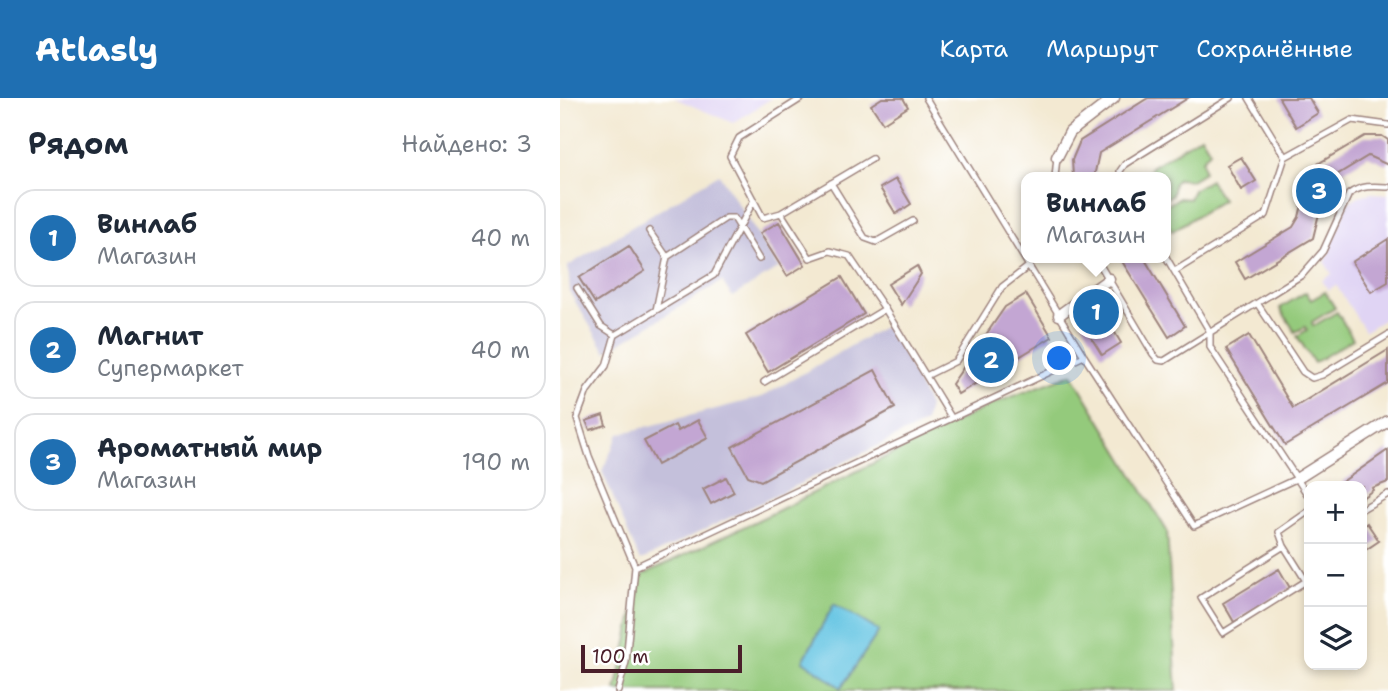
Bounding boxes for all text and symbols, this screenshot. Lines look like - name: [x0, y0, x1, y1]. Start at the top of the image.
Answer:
- text: Atlasly: [35, 27, 158, 72]
- text: Карта: [940, 33, 1008, 65]
- text: Маршрут: [1046, 33, 1158, 65]
- text: Сохранённые: [1196, 33, 1353, 65]
- text: Рядом: [28, 123, 128, 164]
- text: Найдено: 3: [402, 129, 532, 159]
- pin: 3: [1296, 165, 1342, 217]
- popup: [1021, 172, 1171, 263]
- text: Винлаб: [1046, 185, 1146, 220]
- text: Винлаб: [97, 206, 197, 241]
- text: Магазин: [1046, 220, 1146, 250]
- text: 1: [48, 223, 58, 253]
- text: 40 m: [470, 223, 530, 253]
- text: Магазин: [97, 241, 197, 271]
- pin: 1: [1073, 286, 1119, 338]
- text: Магнит: [97, 318, 203, 353]
- pin: 2: [968, 334, 1014, 386]
- text: 2: [45, 335, 61, 365]
- text: 40 m: [470, 335, 530, 365]
- your location: [1042, 341, 1076, 375]
- text: Супермаркет: [97, 353, 244, 383]
- text: Ароматный мир: [97, 430, 322, 465]
- text: 3: [45, 447, 61, 477]
- text: 190 m: [462, 447, 530, 477]
- text: Магазин: [97, 465, 197, 495]
- map controls: [1304, 481, 1367, 670]
- button: +: [1304, 481, 1367, 544]
- button: −: [1304, 544, 1367, 607]
- button: layers: [1304, 607, 1367, 670]
- scale bar: [581, 642, 742, 674]
- text: 100 m: [592, 644, 649, 669]

